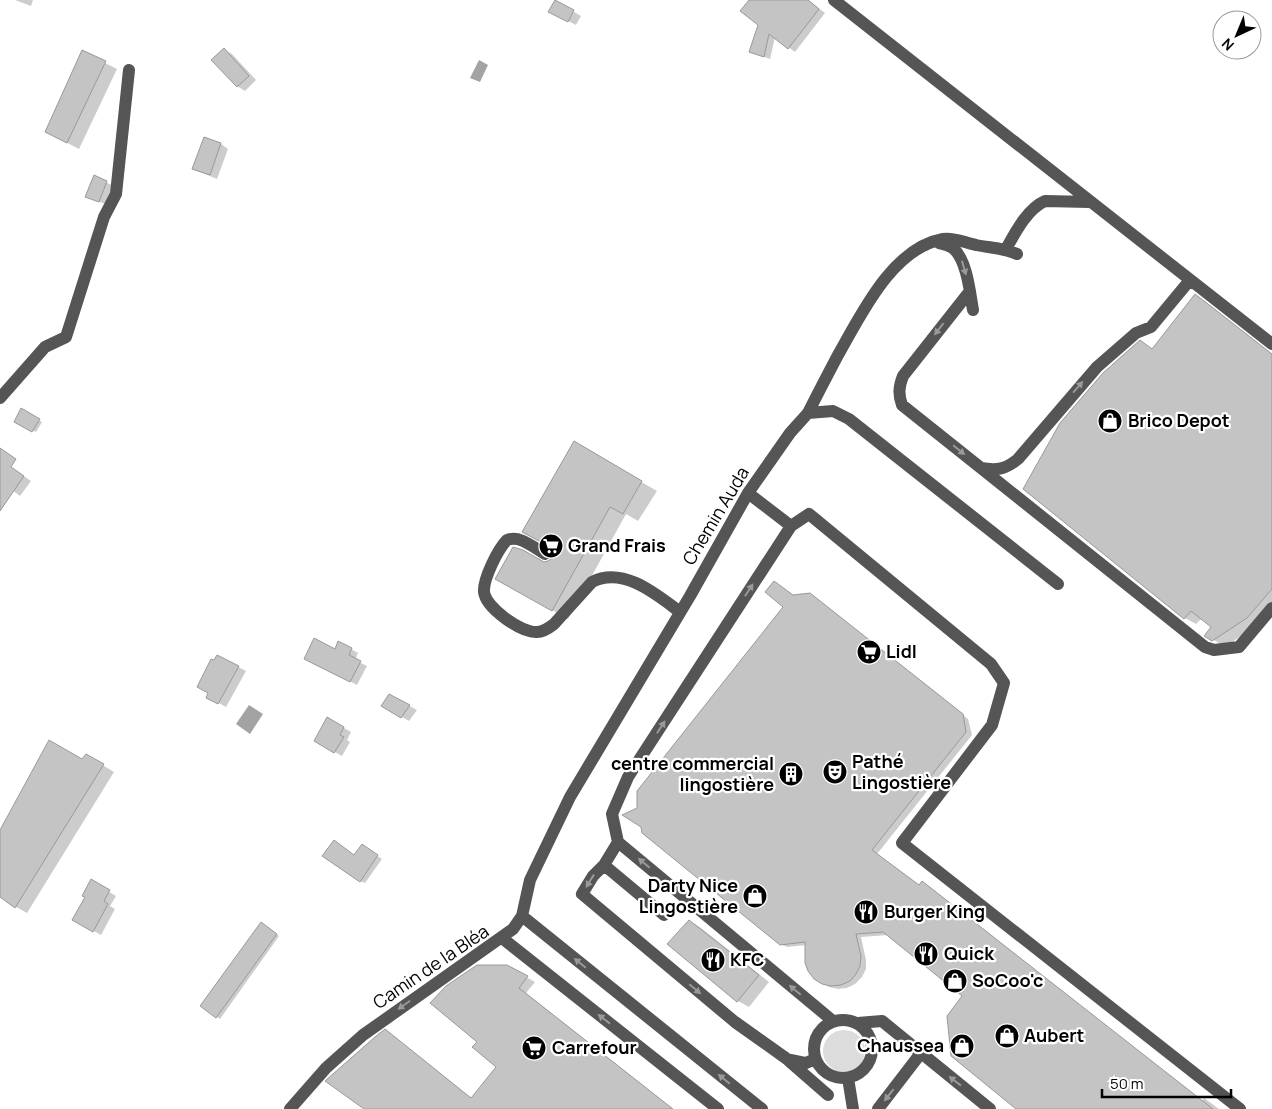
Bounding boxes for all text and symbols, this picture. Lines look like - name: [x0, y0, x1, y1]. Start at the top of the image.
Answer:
- north arrow: [1212, 10, 1262, 60]
- text: N: [1217, 34, 1238, 55]
- one-way arrow: [960, 260, 968, 275]
- one-way arrow: [934, 322, 945, 335]
- one-way arrow: [1073, 381, 1084, 394]
- shop icon: Brico Depot: [1097, 408, 1123, 434]
- place label: Brico Depot: [1128, 408, 1230, 432]
- one-way arrow: [952, 445, 965, 456]
- street label: Chemin Auda: [676, 462, 754, 569]
- supermarket icon: Grand Frais: [538, 533, 564, 559]
- place label: Grand Frais: [568, 533, 666, 557]
- one-way arrow: [744, 583, 754, 597]
- supermarket icon: Lidl: [856, 639, 882, 665]
- place label: Lidl: [886, 639, 917, 663]
- one-way arrow: [656, 720, 666, 733]
- place label: Pathé Lingostière: [852, 749, 951, 794]
- place label: centre commercial lingostière: [611, 751, 774, 796]
- theatre icon: Pathé Lingostière: [822, 759, 848, 785]
- building icon: centre commercial lingostière: [778, 761, 804, 787]
- one-way arrow: [638, 858, 651, 869]
- place label: Darty Nice Lingostière: [639, 873, 738, 918]
- one-way arrow: [585, 874, 595, 888]
- shop icon: Darty Nice Lingostière: [742, 883, 768, 909]
- restaurant icon: Burger King: [853, 899, 879, 925]
- place label: Burger King: [884, 899, 985, 923]
- street label: Camin de la Bléa: [368, 919, 493, 1014]
- restaurant icon: Quick: [913, 941, 939, 967]
- place label: Quick: [944, 941, 995, 965]
- restaurant icon: KFC: [700, 947, 726, 973]
- place label: KFC: [730, 947, 764, 971]
- one-way arrow: [574, 958, 587, 969]
- shop icon: SoCoo'c: [942, 968, 968, 994]
- place label: SoCoo'c: [972, 968, 1043, 992]
- one-way arrow: [689, 983, 702, 994]
- one-way arrow: [789, 985, 802, 996]
- one-way arrow: [398, 1000, 411, 1010]
- one-way arrow: [597, 1014, 611, 1024]
- shop icon: Aubert: [994, 1023, 1020, 1049]
- place label: Aubert: [1024, 1023, 1084, 1047]
- place label: Chaussea: [857, 1033, 944, 1057]
- shop icon: Chaussea: [949, 1033, 975, 1059]
- supermarket icon: Carrefour: [521, 1035, 547, 1061]
- place label: Carrefour: [552, 1035, 637, 1059]
- scale bar: [1102, 1066, 1231, 1098]
- one-way arrow: [718, 1073, 731, 1084]
- text: 50 m: [1110, 1073, 1144, 1094]
- one-way arrow: [949, 1076, 962, 1087]
- one-way arrow: [883, 1088, 894, 1101]

